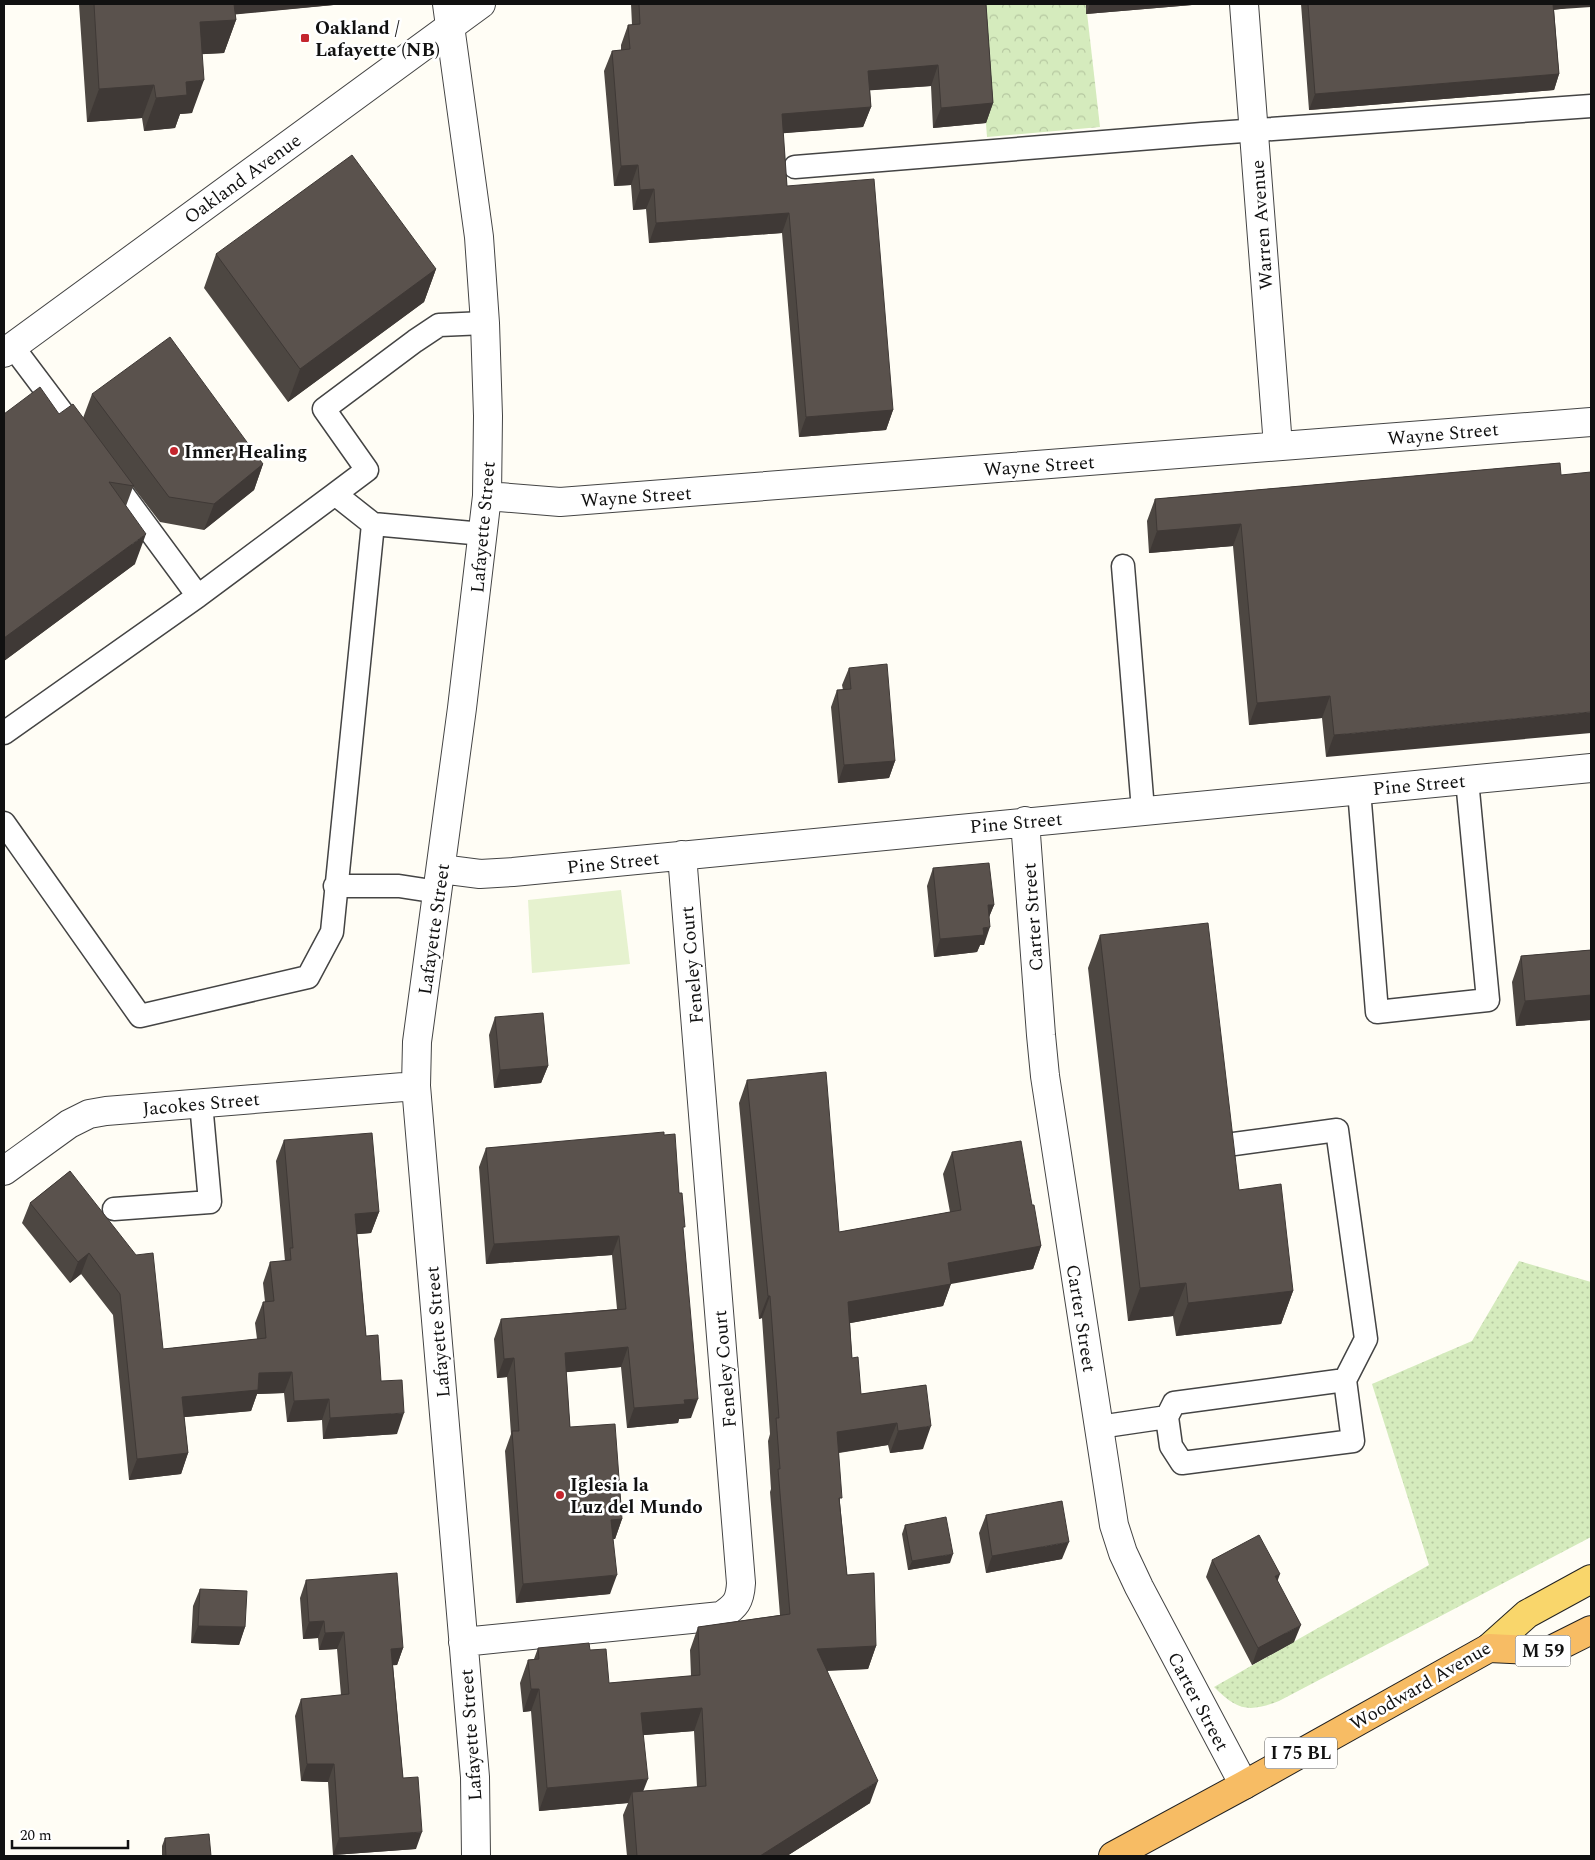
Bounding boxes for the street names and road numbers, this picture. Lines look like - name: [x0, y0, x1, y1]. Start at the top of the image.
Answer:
- street label: Oakland Avenue: [178, 127, 308, 232]
- street label: Warren Avenue: [1243, 159, 1282, 291]
- street label: Wayne Street: [1386, 415, 1500, 454]
- street label: Wayne Street: [983, 448, 1096, 485]
- street label: Lafayette Street: [463, 460, 504, 594]
- street label: Wayne Street: [580, 479, 693, 516]
- street label: Pine Street: [1372, 767, 1467, 804]
- street label: Pine Street: [969, 805, 1064, 842]
- street label: Pine Street: [565, 844, 661, 883]
- street label: Lafayette Street: [411, 861, 458, 997]
- street label: Carter Street: [1015, 861, 1052, 972]
- street label: Feneley Court: [673, 904, 712, 1025]
- street label: Jacokes Street: [141, 1085, 261, 1124]
- street label: Carter Street: [1058, 1262, 1103, 1374]
- street label: Lafayette Street: [418, 1264, 459, 1399]
- street label: Feneley Court: [706, 1308, 745, 1429]
- street label: Woodward Avenue: [1345, 1634, 1497, 1739]
- road number: M 59: [1516, 1635, 1570, 1666]
- street label: Carter Street: [1159, 1647, 1236, 1757]
- street label: Lafayette Street: [452, 1668, 491, 1802]
- road number: I 75 BL: [1265, 1738, 1337, 1769]

